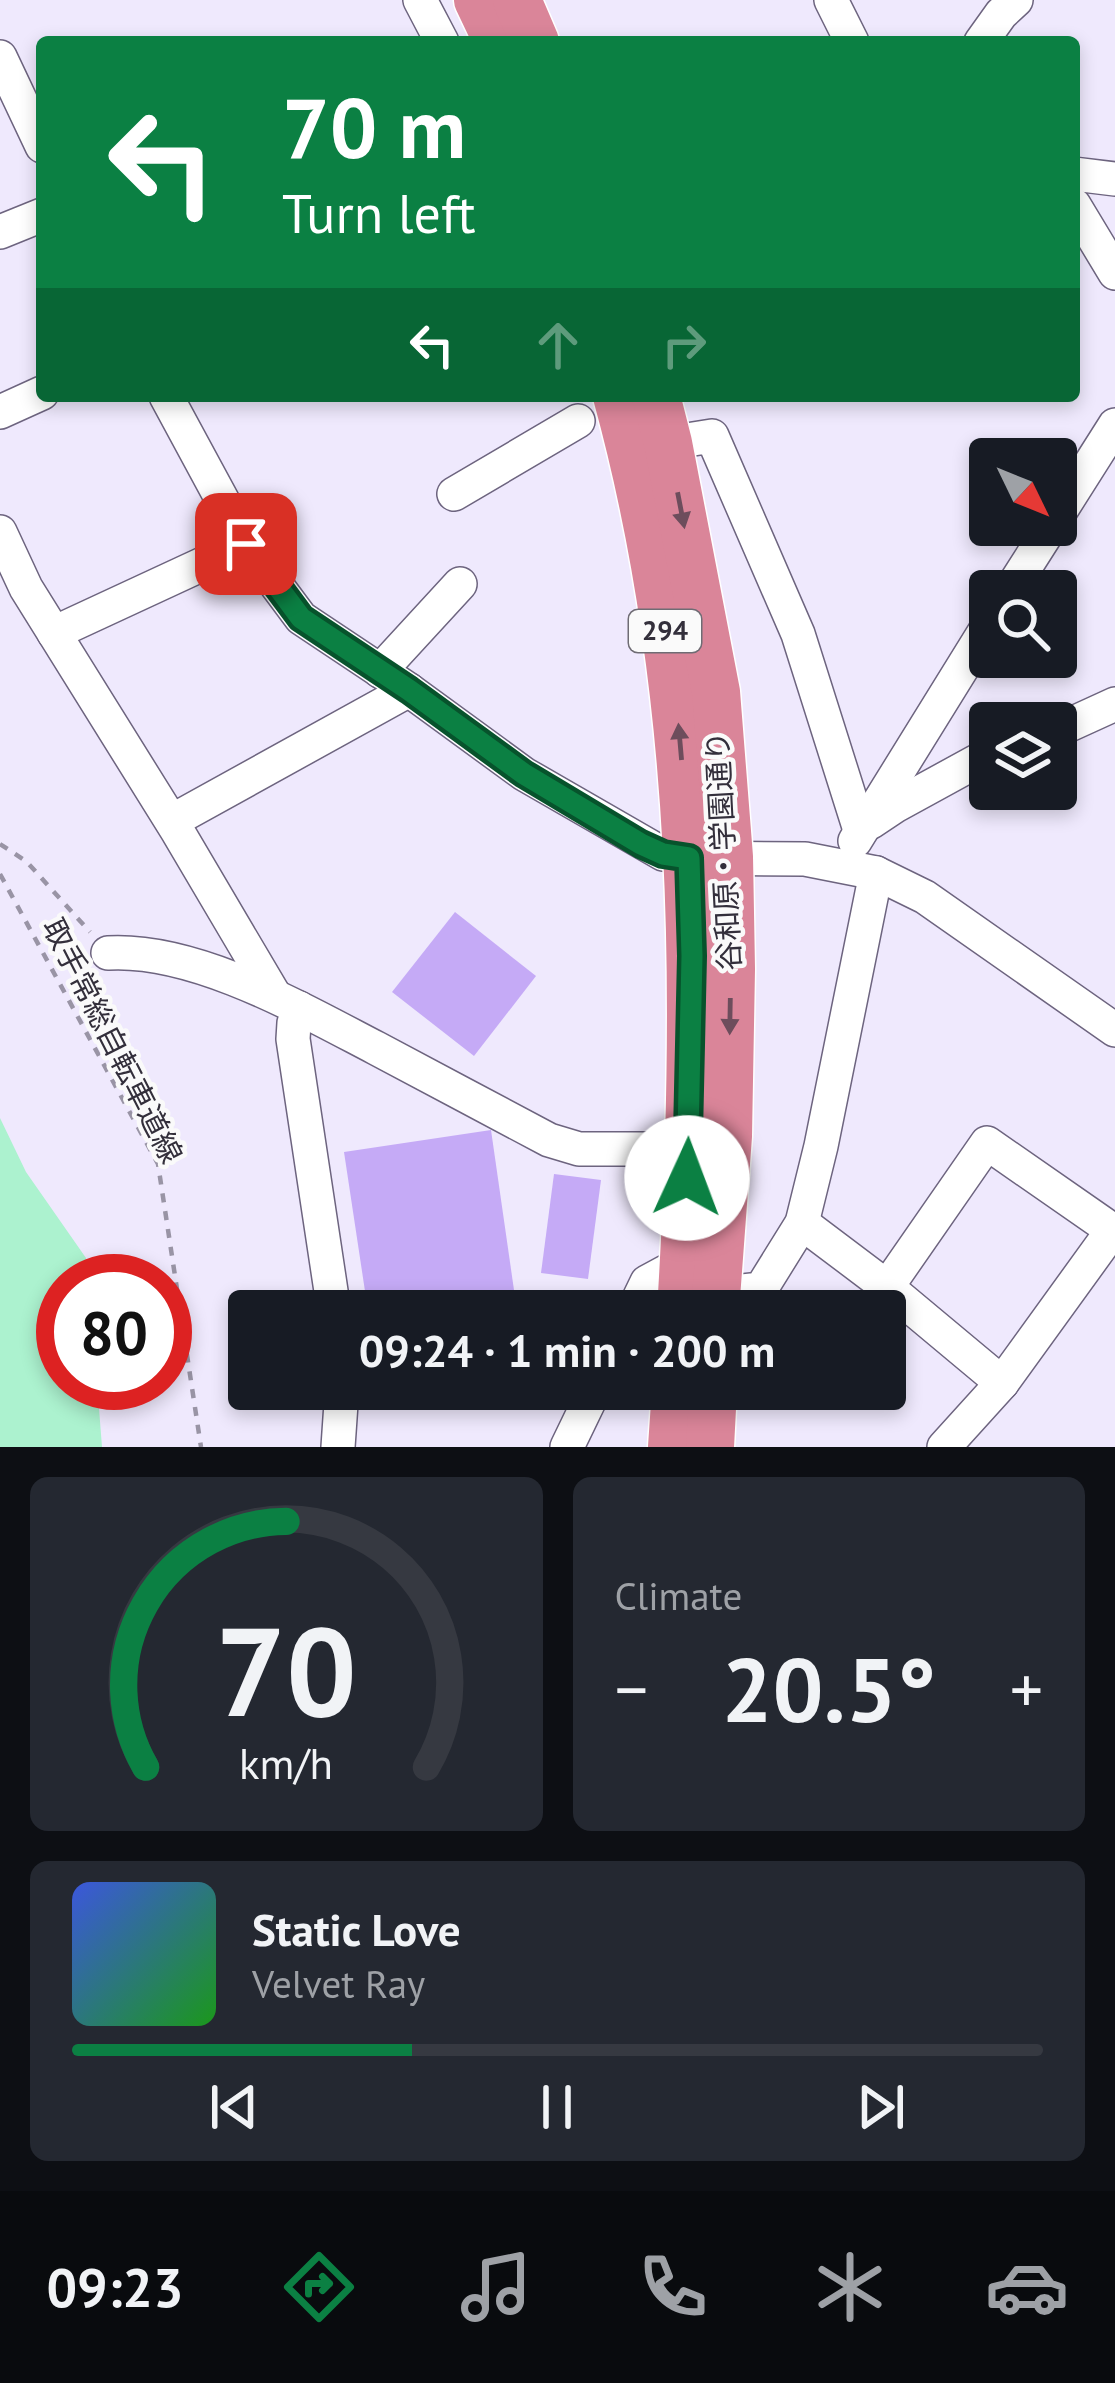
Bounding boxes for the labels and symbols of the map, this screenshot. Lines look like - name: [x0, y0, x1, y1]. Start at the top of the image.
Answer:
- north arrow: [969, 438, 1077, 546]
- one-way arrow: [672, 492, 691, 530]
- pin: [195, 493, 297, 595]
- road number: 294: [629, 610, 701, 652]
- one-way arrow: [670, 723, 689, 760]
- street label: 谷和原・学園通り: [697, 730, 748, 972]
- street label: 取手常総自転車道線: [35, 911, 192, 1169]
- one-way arrow: [720, 998, 740, 1036]
- position arrow: [624, 1115, 750, 1241]
- speed limit sign: 80: [36, 1254, 192, 1410]

